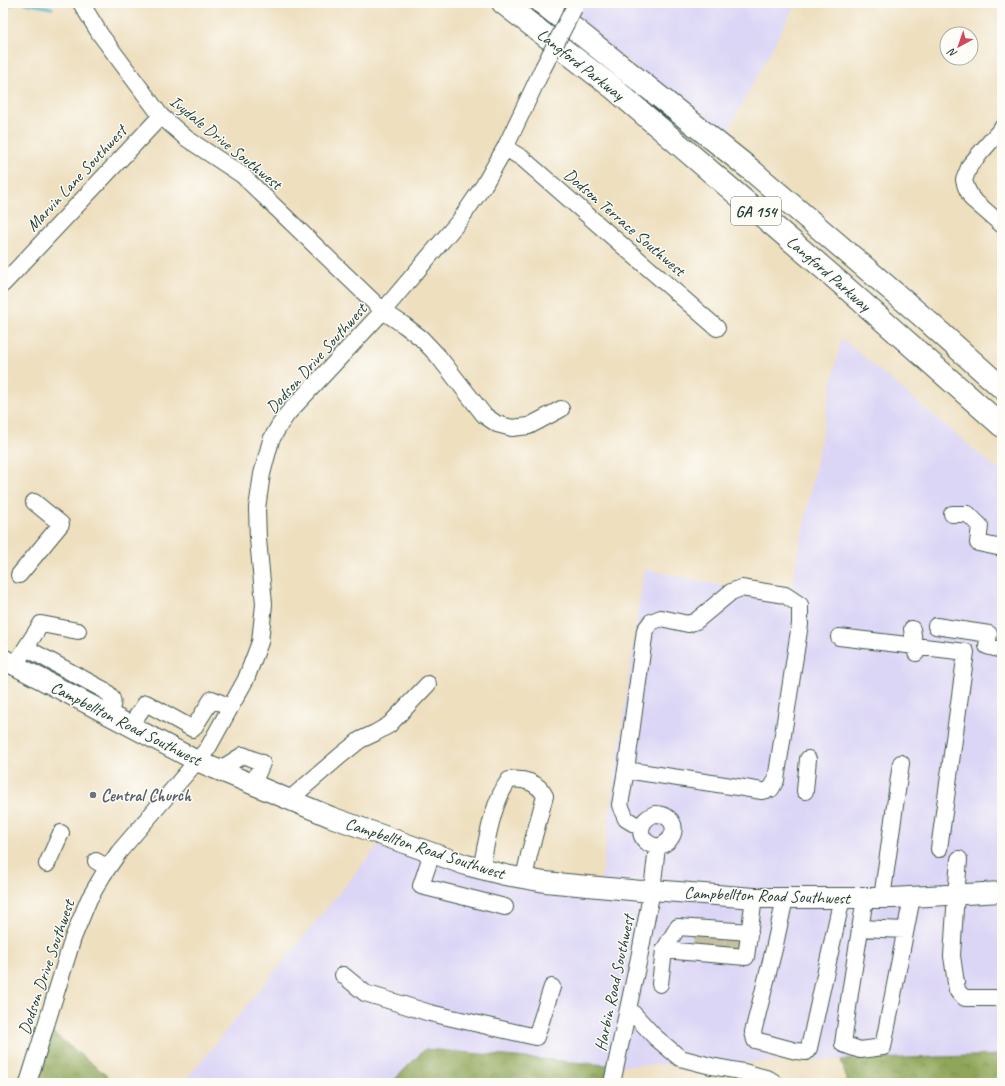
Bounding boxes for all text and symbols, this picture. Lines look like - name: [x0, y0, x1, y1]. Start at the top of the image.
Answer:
- street label: Langford Parkway: [533, 24, 629, 106]
- north arrow: [939, 26, 979, 66]
- text: N: [944, 45, 960, 61]
- street label: Ivydale Drive Southwest: [165, 91, 288, 196]
- street label: Marvin Lane Southwest: [22, 119, 133, 236]
- street label: Dodson Terrace Southwest: [560, 164, 691, 282]
- road number: GA 154: [731, 197, 781, 225]
- street label: Langford Parkway: [782, 231, 876, 316]
- street label: Dodson Drive Southwest: [262, 297, 373, 418]
- street label: Campbellton Road Southwest: [47, 676, 207, 772]
- place label: Central Church: [101, 785, 192, 806]
- marker: Central Church: [88, 790, 98, 800]
- street label: Campbellton Road Southwest: [343, 813, 509, 885]
- street label: Campbellton Road Southwest: [684, 882, 853, 909]
- street label: Dodson Drive Southwest: [14, 895, 80, 1037]
- street label: Harbin Road Southwest: [590, 911, 640, 1053]

